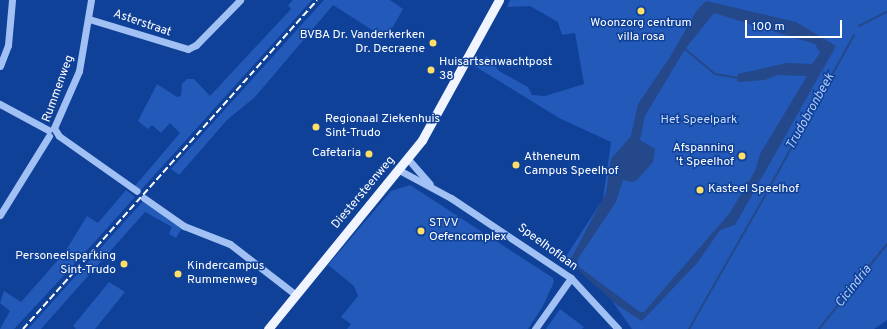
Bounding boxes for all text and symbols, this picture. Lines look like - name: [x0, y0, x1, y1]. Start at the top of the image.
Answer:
- marker: Woonzorg centrum villa rosa: [636, 6, 646, 16]
- street label: Asterstraat: [111, 7, 173, 41]
- scale bar: [747, 12, 844, 38]
- place label: Woonzorg centrum villa rosa: [590, 17, 692, 45]
- text: 100 m: [752, 19, 785, 35]
- place label: BVBA Dr. Vanderkerken Dr. Decraene: [299, 29, 425, 57]
- marker: BVBA Dr. Vanderkerken Dr. Decraene: [428, 38, 438, 48]
- street label: Rummenweg: [40, 53, 78, 125]
- place label: Huisartsenwachtpost 38: [439, 56, 552, 84]
- marker: Huisartsenwachtpost 38: [426, 65, 436, 75]
- water label: Trudobronbeek: [784, 71, 838, 153]
- place label: Regionaal Ziekenhuis Sint-Trudo: [325, 113, 440, 141]
- park label: Het Speelpark: [661, 114, 737, 128]
- marker: Regionaal Ziekenhuis Sint-Trudo: [310, 121, 322, 133]
- place label: Afspanning 't Speelhof: [673, 142, 734, 170]
- place label: Cafetaria: [312, 147, 361, 161]
- marker: Cafetaria: [364, 149, 374, 159]
- place label: Atheneum Campus Speelhof: [524, 151, 618, 179]
- marker: Afspanning 't Speelhof: [737, 151, 747, 161]
- street label: Diestersteenweg: [329, 154, 399, 232]
- marker: Atheneum Campus Speelhof: [511, 160, 521, 170]
- place label: Kasteel Speelhof: [708, 183, 799, 197]
- marker: Kasteel Speelhof: [695, 185, 705, 195]
- place label: STVV Oefencomplex: [429, 217, 506, 245]
- street label: Speelhoflaan: [514, 221, 580, 275]
- marker: STVV Oefencomplex: [416, 226, 426, 236]
- place label: Personeelsparking Sint-Trudo: [15, 250, 116, 278]
- marker: Personeelsparking Sint-Trudo: [119, 259, 129, 269]
- place label: Kindercampus Rummenweg: [187, 260, 264, 288]
- water label: Cicindria: [833, 263, 875, 311]
- marker: Kindercampus Rummenweg: [172, 268, 184, 280]

